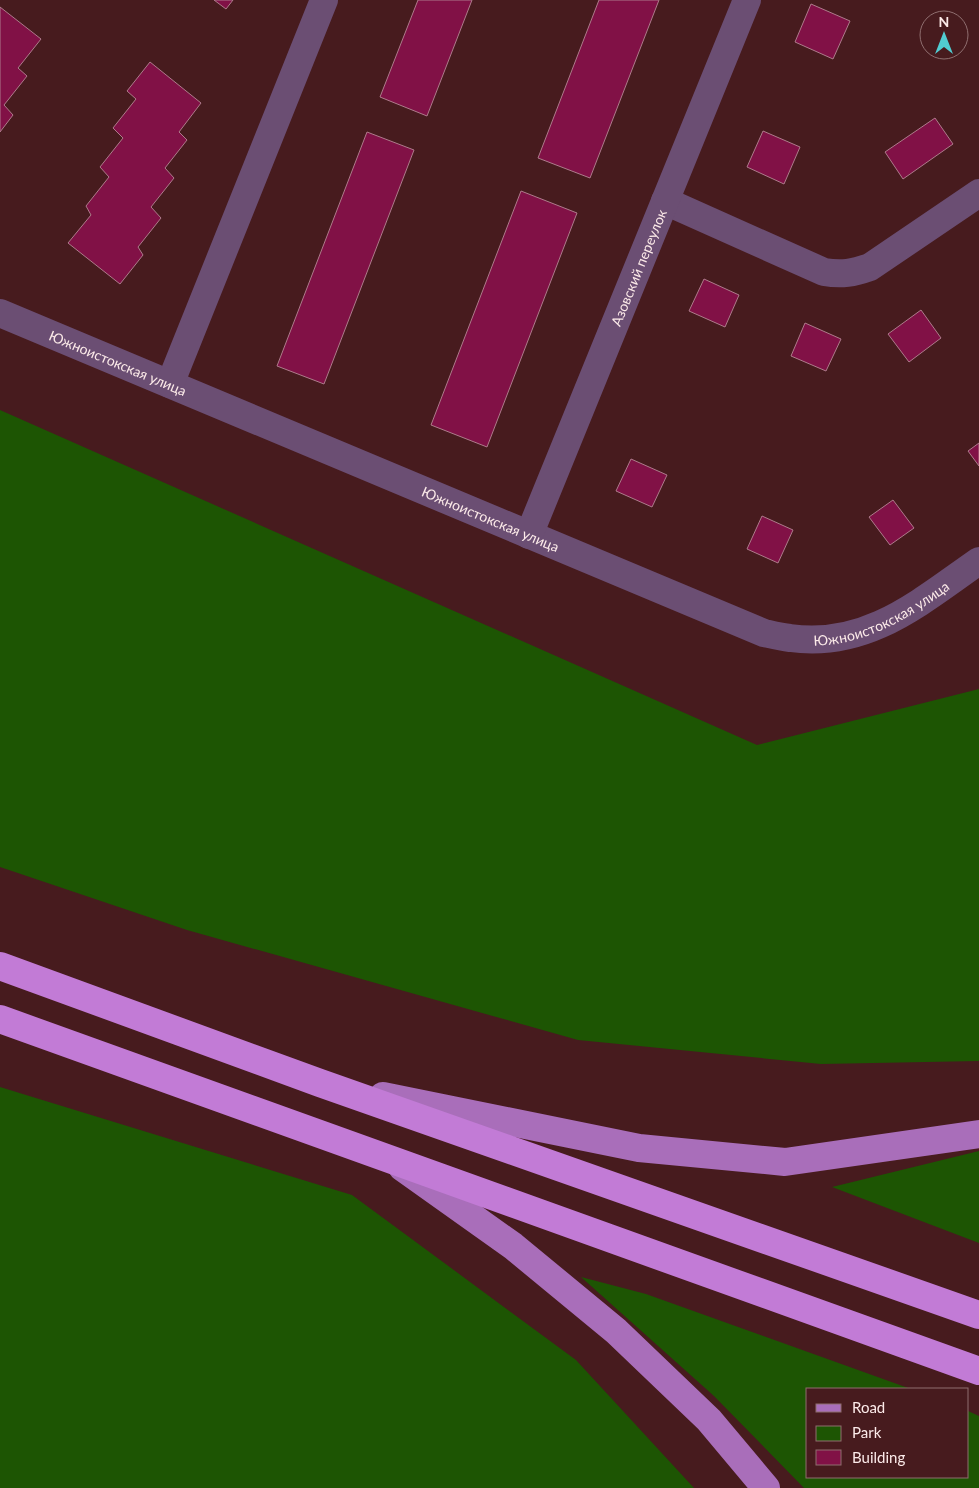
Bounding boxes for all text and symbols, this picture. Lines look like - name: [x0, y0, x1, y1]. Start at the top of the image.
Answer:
- north arrow: [919, 10, 969, 60]
- text: N: [939, 13, 949, 30]
- street label: Азовский переулок: [607, 206, 670, 328]
- street label: Южноистокская улица: [47, 326, 189, 399]
- street label: Южноистокская улица: [419, 482, 562, 555]
- street label: Южноистокская улица: [813, 577, 952, 648]
- legend: [806, 1388, 969, 1478]
- text: Road: [852, 1398, 885, 1416]
- text: Park: [852, 1423, 882, 1441]
- text: Building: [852, 1448, 905, 1466]

